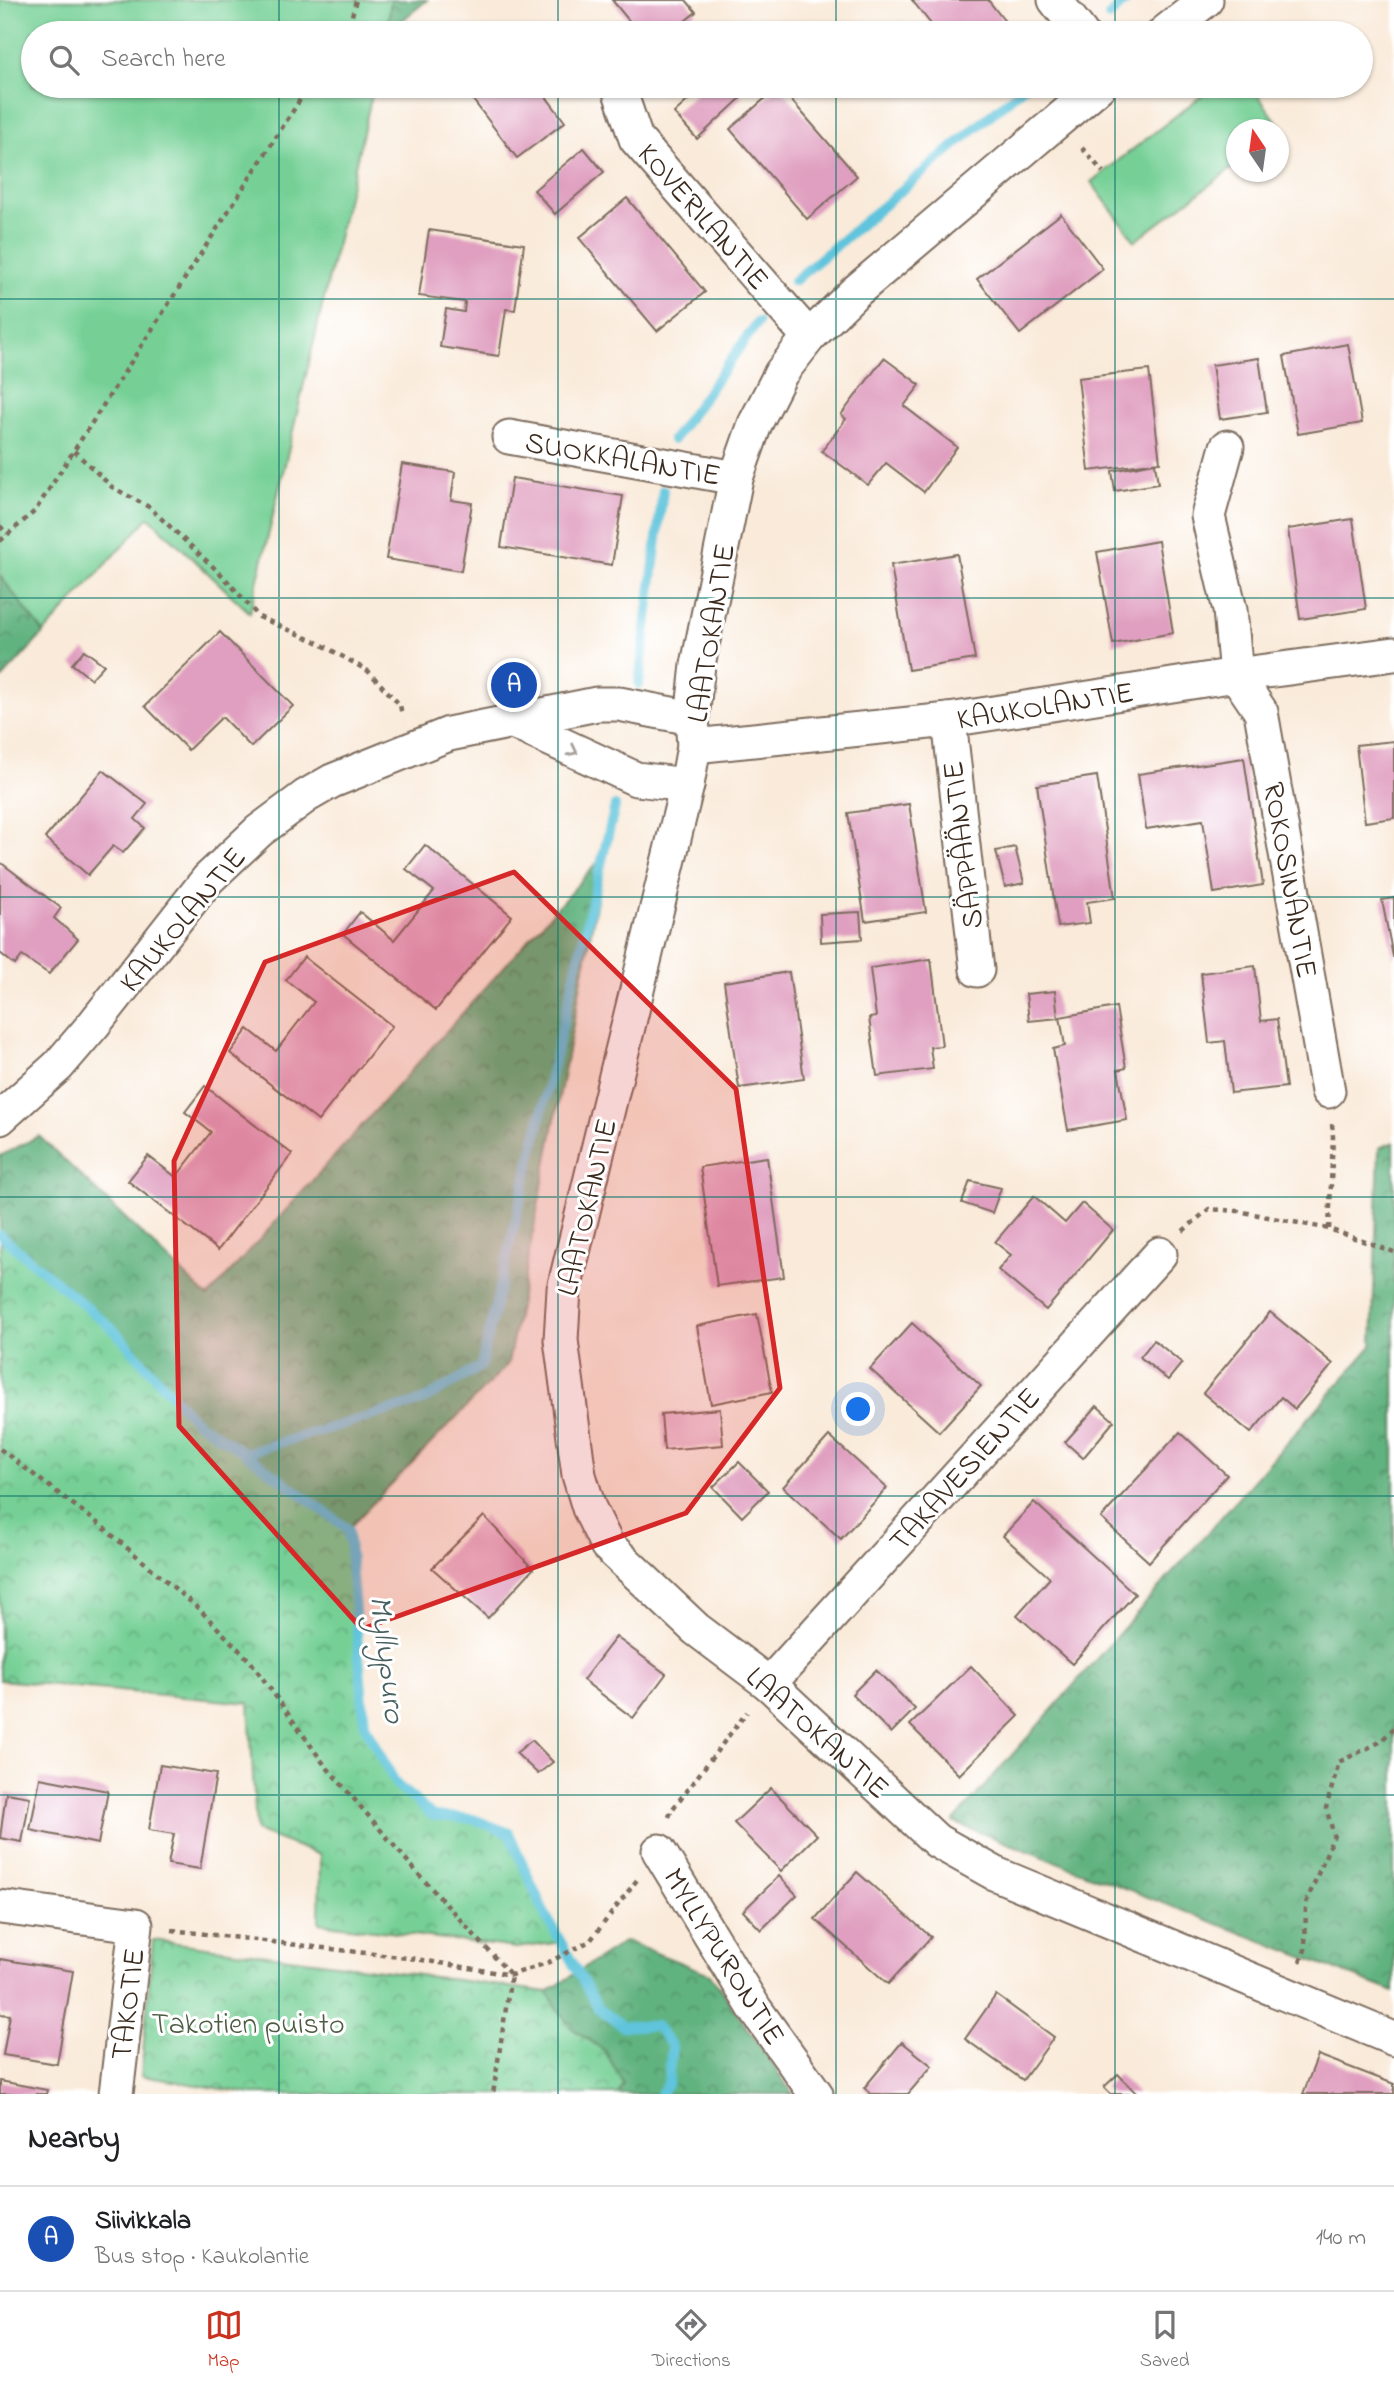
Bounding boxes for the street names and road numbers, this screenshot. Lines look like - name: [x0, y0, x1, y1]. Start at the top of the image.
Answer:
- street label: KOVERILANTIE: [625, 135, 778, 301]
- street label: SUOKKALANTIE: [521, 422, 724, 500]
- street label: LAATOKANTIE: [677, 541, 749, 726]
- street label: KAUKOLANTIE: [954, 672, 1137, 744]
- street label: SÄPPÄÄNTIE: [933, 758, 997, 931]
- street label: ROKOSINANTIE: [1249, 779, 1327, 982]
- street label: KAUKOLANTIE: [110, 838, 259, 1003]
- street label: LAATOKANTIE: [547, 1115, 631, 1301]
- street label: TAKAVESIENTIE: [880, 1379, 1052, 1563]
- street label: LAATOKANTIE: [734, 1657, 898, 1811]
- street label: MYLLYPURONTIE: [650, 1860, 795, 2055]
- street label: TAKOTIE: [101, 1946, 159, 2063]

